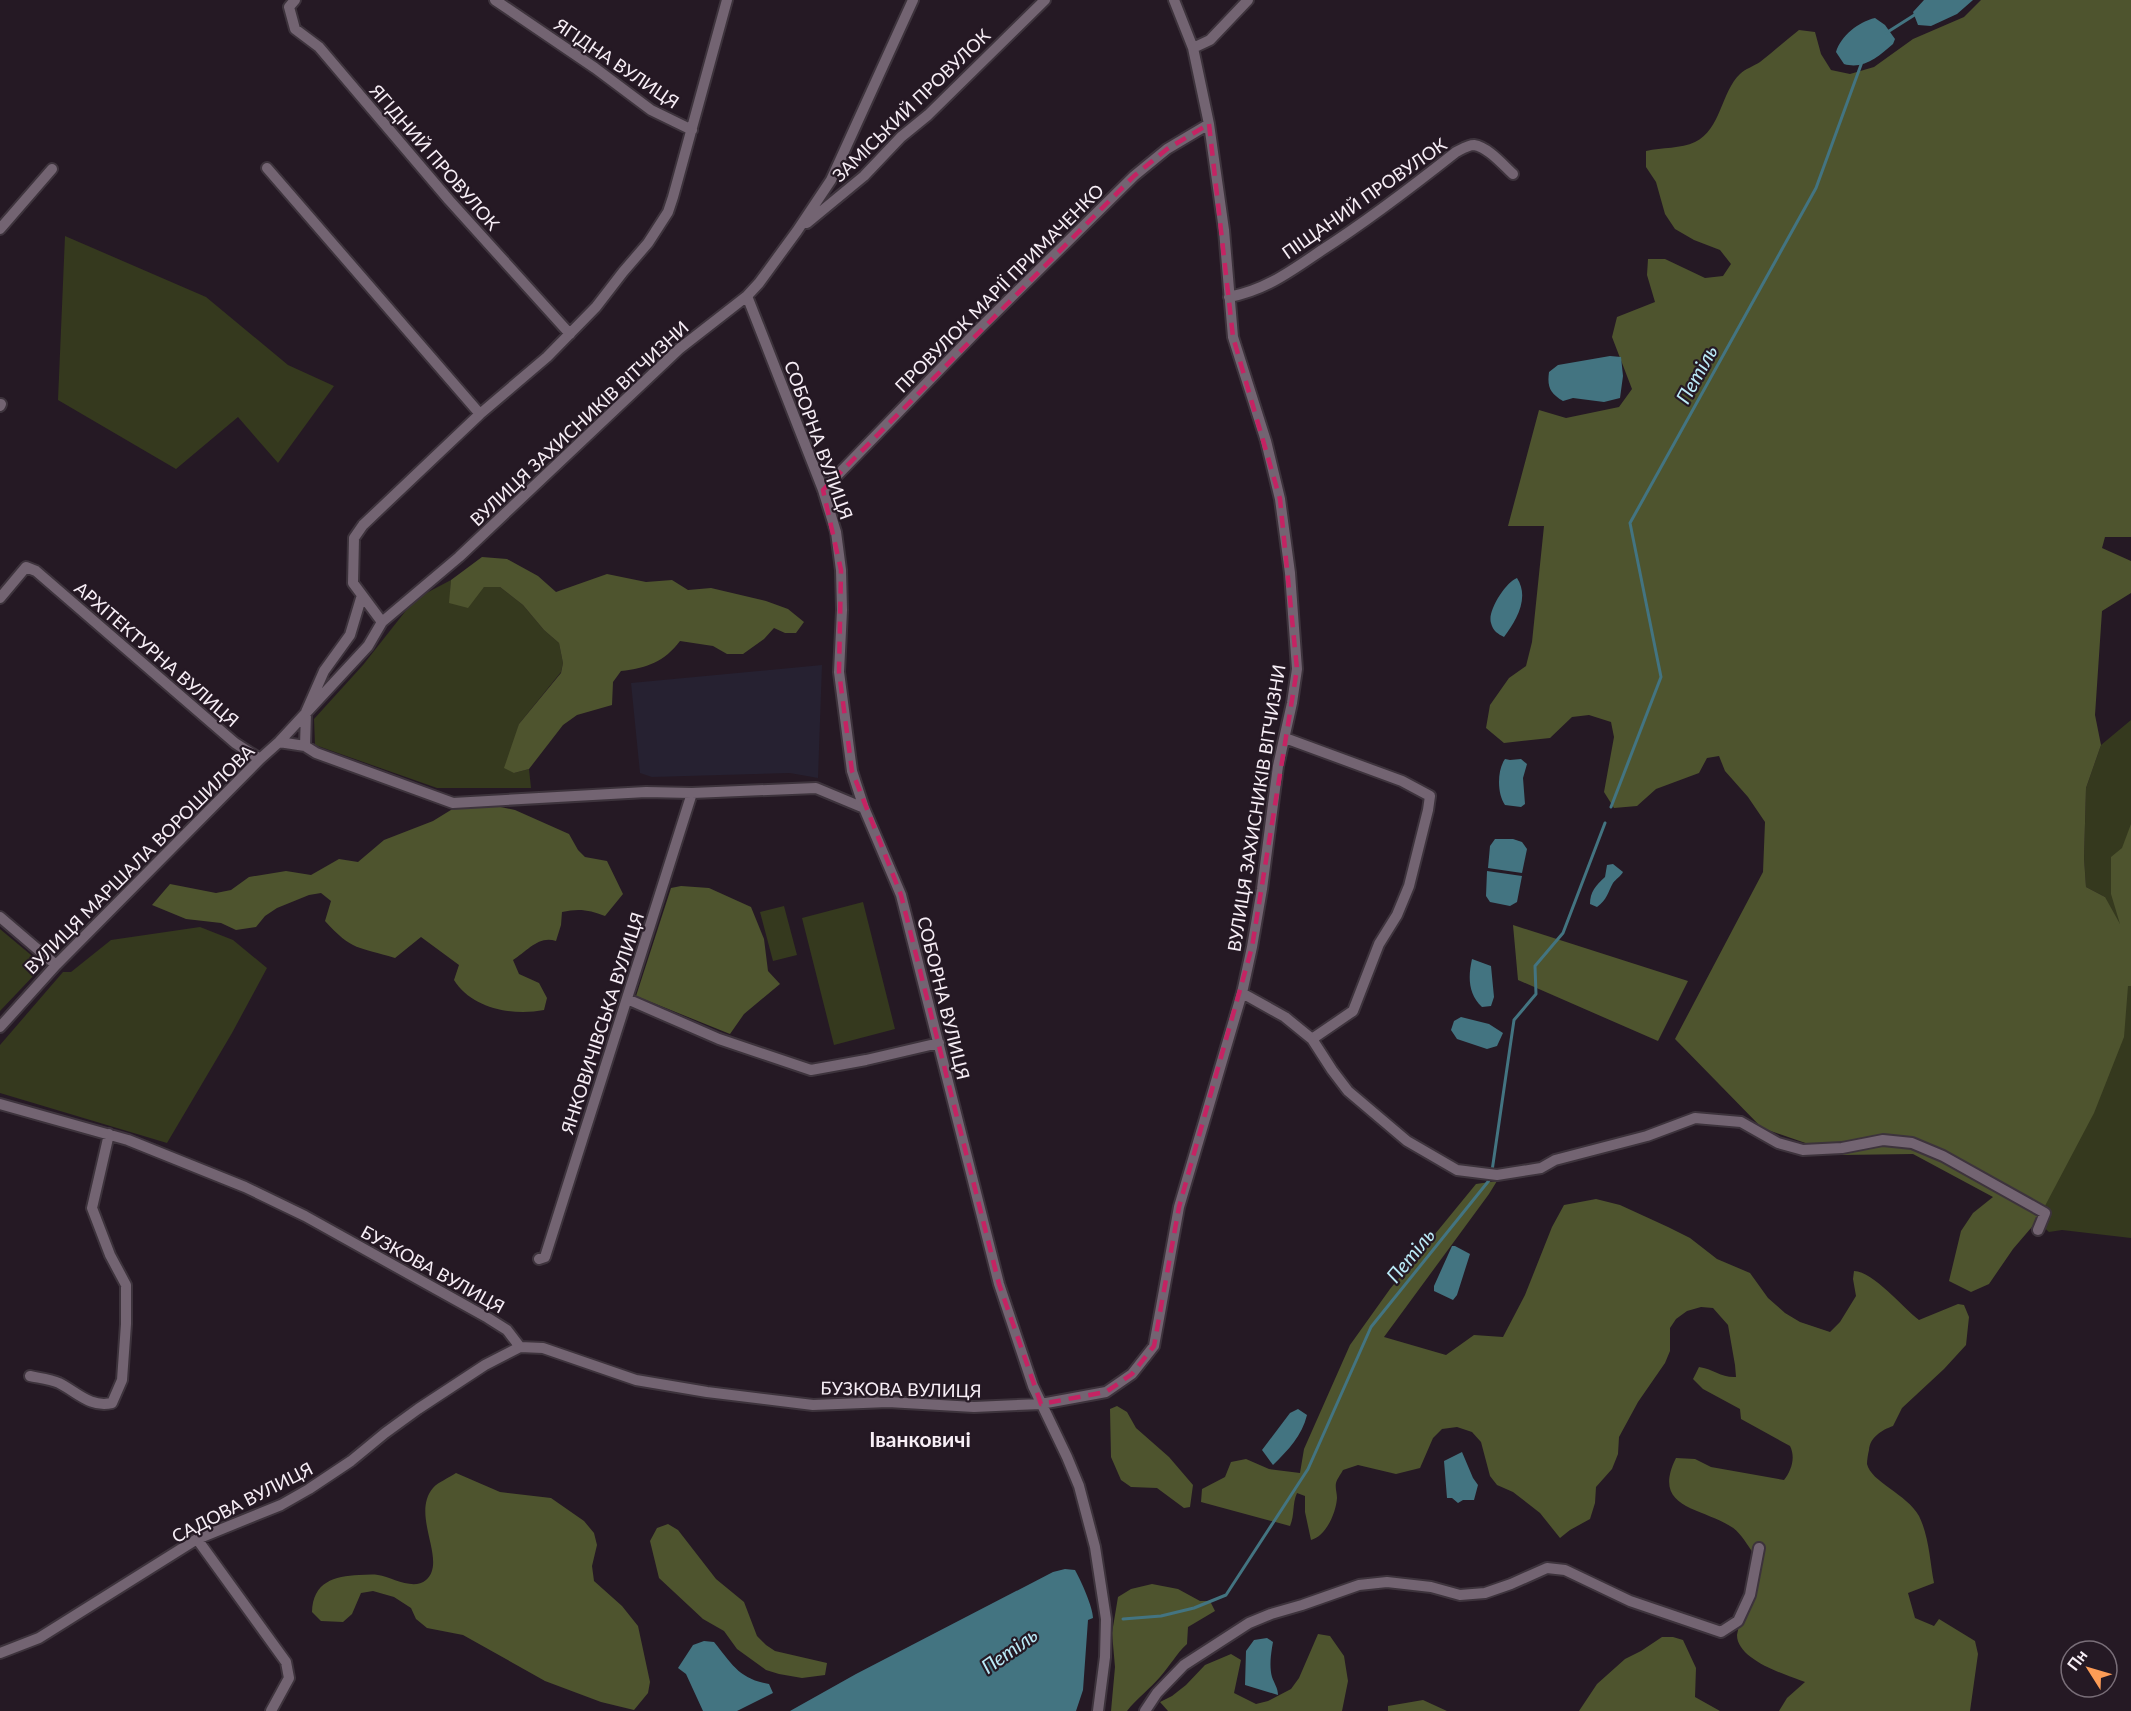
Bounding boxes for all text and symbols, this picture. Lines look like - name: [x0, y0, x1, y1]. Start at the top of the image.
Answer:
- street label: ЯГІДНА ВУЛИЦЯ: [550, 13, 684, 113]
- street label: ЗАМІСЬКИЙ ПРОВУЛОК: [827, 24, 995, 186]
- street label: ЯГІДНИЙ ПРОВУЛОК: [365, 79, 504, 235]
- street label: ПІЩАНИЙ ПРОВУЛОК: [1277, 133, 1451, 263]
- street label: ПРОВУЛОК МАРІЇ ПРИМАЧЕНКО: [890, 179, 1108, 397]
- street label: ВУЛИЦЯ ЗАХИСНИКІВ ВІТЧИЗНИ: [465, 316, 693, 530]
- water label: Петіль: [1670, 341, 1722, 407]
- street label: СОБОРНА ВУЛИЦЯ: [780, 358, 858, 522]
- street label: АРХІТЕКТУРНА ВУЛИЦЯ: [70, 577, 244, 731]
- street label: ВУЛИЦЯ ЗАХИСНИКІВ ВІТЧИЗНИ: [1222, 663, 1290, 953]
- street label: ВУЛИЦЯ МАРШАЛА ВОРОШИЛОВА: [20, 739, 259, 978]
- street label: ЯНКОВИЧІВСЬКА ВУЛИЦЯ: [555, 909, 648, 1138]
- street label: СОБОРНА ВУЛИЦЯ: [913, 914, 975, 1082]
- street label: БУЗКОВА ВУЛИЦЯ: [357, 1220, 509, 1318]
- water label: Петіль: [1381, 1223, 1439, 1287]
- street label: БУЗКОВА ВУЛИЦЯ: [820, 1377, 982, 1401]
- district label: Іванковичі: [869, 1426, 971, 1451]
- street label: САДОВА ВУЛИЦЯ: [168, 1457, 316, 1547]
- water label: Петіль: [976, 1622, 1042, 1678]
- north arrow: [2059, 1639, 2119, 1699]
- text: Пн: [2063, 1646, 2091, 1674]

